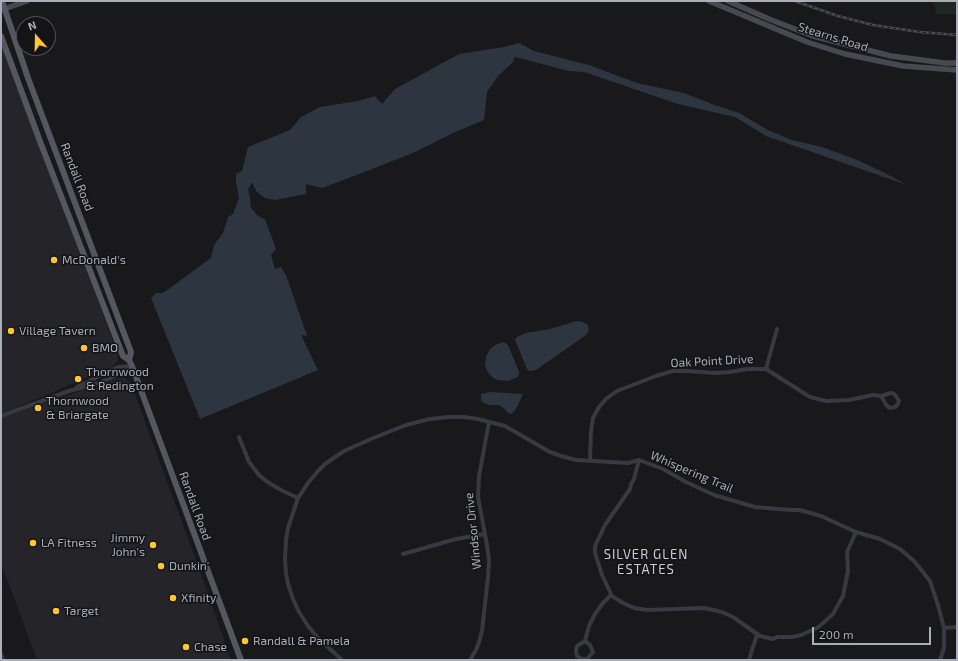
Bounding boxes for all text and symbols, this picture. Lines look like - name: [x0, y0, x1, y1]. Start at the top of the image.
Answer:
- north arrow: [16, 16, 56, 56]
- text: N: [26, 18, 38, 33]
- street label: Stearns Road: [796, 20, 870, 54]
- street label: Randall Road: [57, 141, 97, 213]
- place label: McDonald's: [62, 253, 126, 267]
- marker: McDonald's: [49, 255, 59, 265]
- place label: Village Tavern: [19, 324, 96, 338]
- marker: Village Tavern: [6, 326, 16, 336]
- place label: BMO: [92, 341, 118, 355]
- marker: BMO: [79, 343, 89, 353]
- street label: Oak Point Drive: [670, 352, 754, 370]
- place label: Thornwood & Redington: [86, 365, 154, 393]
- marker: Thornwood & Redington: [73, 374, 83, 384]
- place label: Thornwood & Briargate: [46, 394, 109, 422]
- marker: Thornwood & Briargate: [33, 403, 43, 413]
- street label: Whispering Trail: [648, 448, 736, 496]
- street label: Randall Road: [176, 470, 214, 542]
- street label: Windsor Drive: [462, 492, 484, 570]
- place label: Jimmy John's: [111, 531, 145, 559]
- place label: LA Fitness: [41, 536, 97, 550]
- marker: LA Fitness: [28, 538, 38, 548]
- marker: Jimmy John's: [148, 540, 158, 550]
- district label: SILVER GLEN ESTATES: [604, 547, 688, 578]
- place label: Dunkin': [169, 559, 209, 573]
- marker: Dunkin': [156, 561, 166, 571]
- place label: Xfinity: [181, 591, 216, 605]
- marker: Xfinity: [168, 593, 178, 603]
- place label: Target: [64, 604, 99, 618]
- marker: Target: [51, 606, 61, 616]
- scale bar: [814, 619, 933, 645]
- text: 200 m: [819, 627, 853, 641]
- place label: Randall & Pamela: [253, 634, 350, 648]
- marker: Randall & Pamela: [240, 636, 250, 646]
- place label: Chase: [194, 640, 227, 654]
- marker: Chase: [181, 642, 191, 652]

